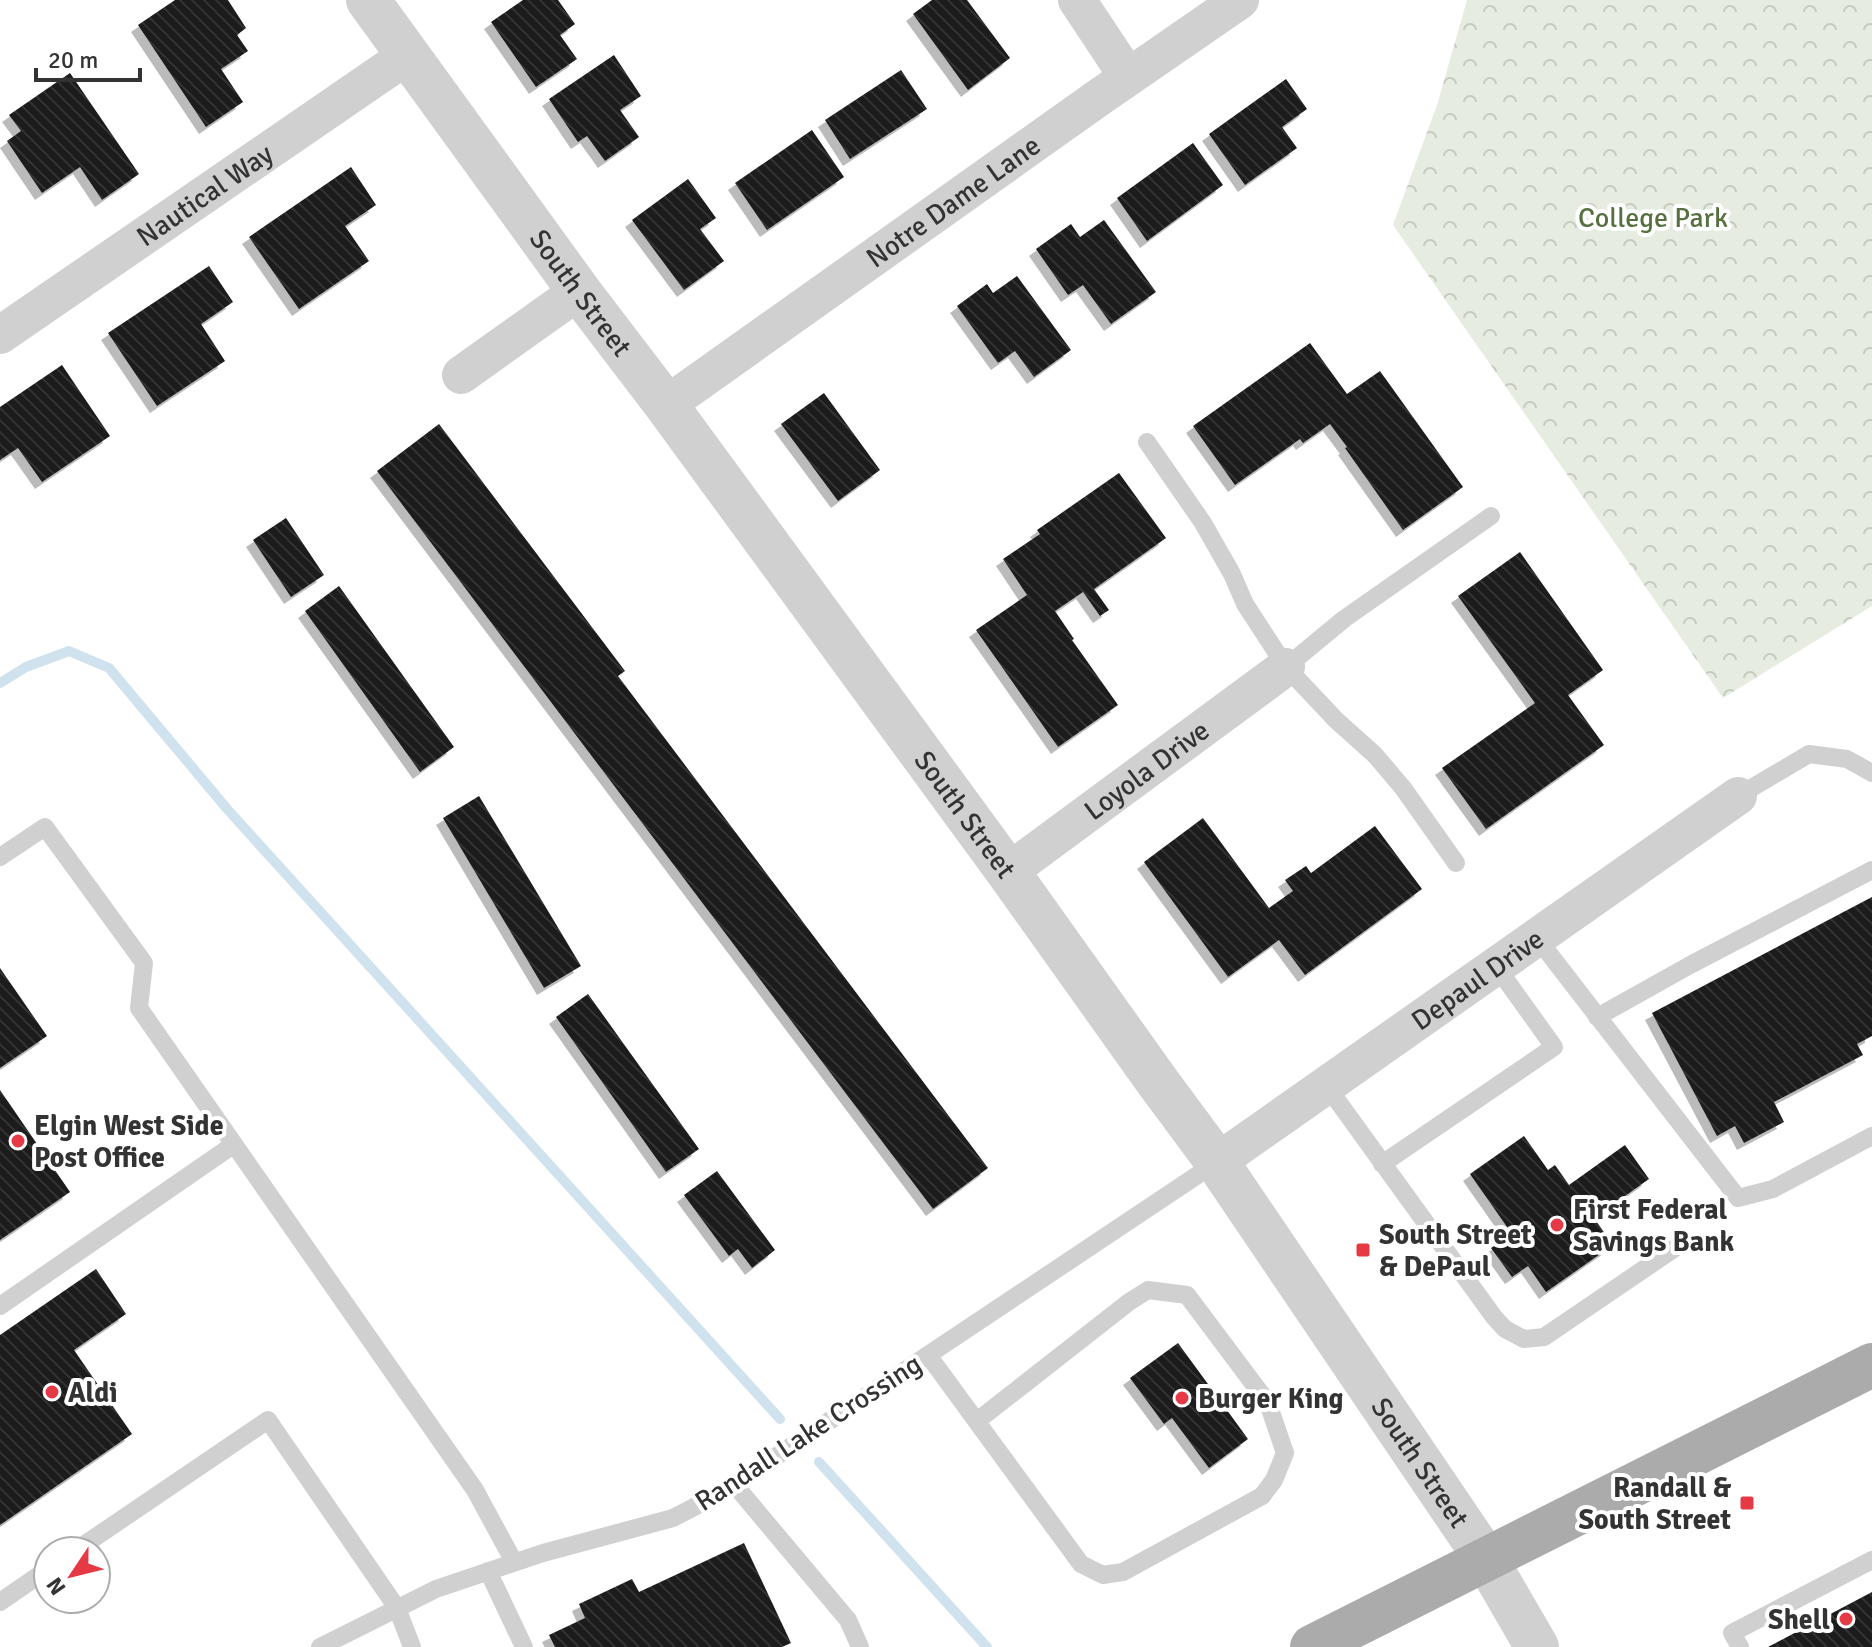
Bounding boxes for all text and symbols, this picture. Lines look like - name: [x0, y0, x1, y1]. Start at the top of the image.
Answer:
- scale bar: [36, 32, 140, 82]
- text: 20 m: [48, 45, 98, 75]
- street label: Notre Dame Lane: [860, 129, 1047, 275]
- street label: Nautical Way: [130, 137, 280, 254]
- park label: College Park: [1578, 201, 1728, 235]
- street label: South Street: [522, 223, 639, 364]
- street label: Loyola Drive: [1078, 714, 1216, 828]
- street label: South Street: [907, 744, 1023, 885]
- street label: Depaul Drive: [1405, 922, 1550, 1038]
- place label: Elgin West Side Post Office: [34, 1109, 224, 1175]
- marker: Elgin West Side Post Office: [9, 1132, 27, 1150]
- place label: First Federal Savings Bank: [1573, 1193, 1734, 1259]
- marker: First Federal Savings Bank: [1548, 1216, 1566, 1234]
- place label: South Street & DePaul: [1379, 1218, 1532, 1284]
- marker: South Street & DePaul: [1354, 1241, 1372, 1259]
- street label: Randall Lake Crossing: [689, 1347, 928, 1519]
- place label: Aldi: [68, 1376, 118, 1410]
- place label: Burger King: [1198, 1382, 1344, 1416]
- marker: Aldi: [43, 1383, 61, 1401]
- marker: Burger King: [1173, 1389, 1191, 1407]
- street label: South Street: [1364, 1391, 1476, 1535]
- place label: Randall & South Street: [1578, 1471, 1732, 1537]
- marker: Randall & South Street: [1738, 1494, 1756, 1512]
- north arrow: [32, 1535, 112, 1615]
- text: N: [41, 1572, 71, 1600]
- place label: Shell: [1768, 1603, 1830, 1637]
- marker: Shell: [1837, 1610, 1855, 1628]

